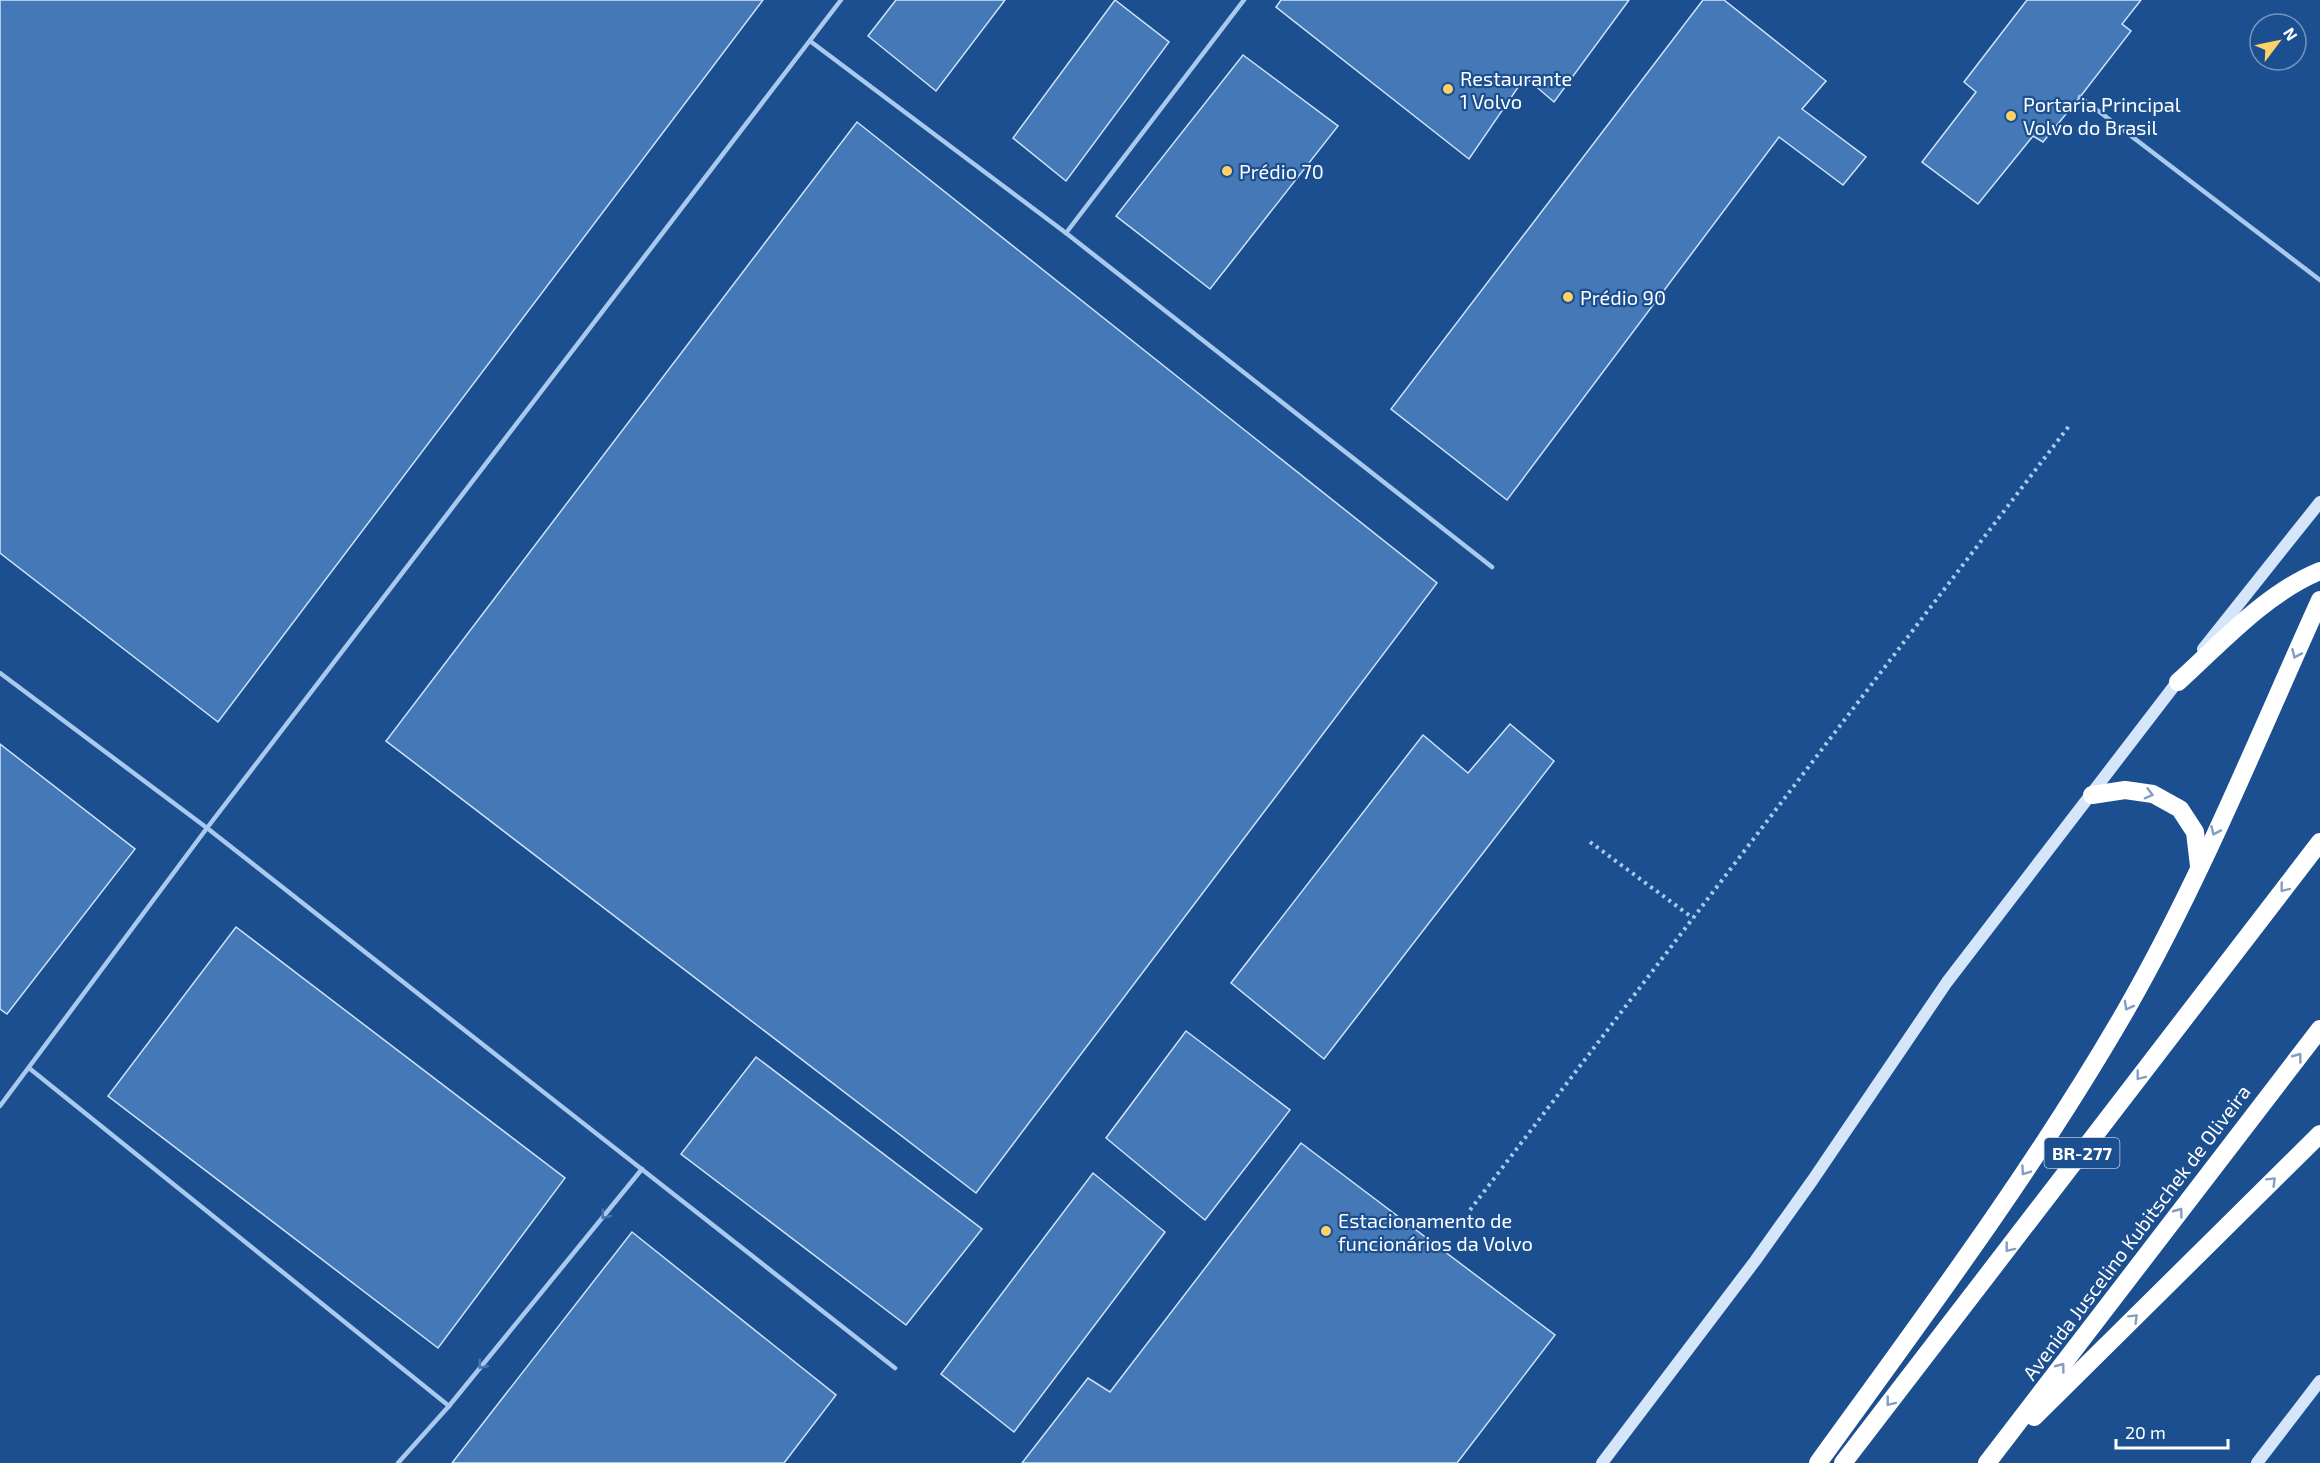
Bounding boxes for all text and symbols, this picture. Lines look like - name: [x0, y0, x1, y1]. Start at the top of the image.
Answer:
- north arrow: [2248, 12, 2308, 72]
- text: N: [2280, 24, 2302, 44]
- place label: Restaurante 1 Volvo: [1460, 66, 1572, 113]
- marker: Restaurante 1 Volvo: [1441, 82, 1455, 96]
- place label: Portaria Principal Volvo do Brasil: [2023, 92, 2181, 139]
- marker: Portaria Principal Volvo do Brasil: [2004, 109, 2018, 123]
- place label: Prédio 70: [1239, 159, 1324, 183]
- marker: Prédio 70: [1220, 164, 1234, 178]
- place label: Prédio 90: [1580, 285, 1666, 309]
- marker: Prédio 90: [1561, 290, 1575, 304]
- one-way arrow: [2291, 647, 2303, 658]
- one-way arrow: [2144, 787, 2154, 800]
- one-way arrow: [2211, 825, 2223, 836]
- one-way arrow: [2281, 882, 2292, 893]
- one-way arrow: [2124, 1000, 2135, 1010]
- one-way arrow: [2291, 1053, 2302, 1064]
- one-way arrow: [2136, 1070, 2147, 1081]
- street label: Avenida Juscelino Kubitschek de Oliveira: [2017, 1080, 2255, 1384]
- road number: BR-277: [2044, 1138, 2120, 1168]
- one-way arrow: [2021, 1165, 2032, 1176]
- one-way arrow: [2265, 1178, 2276, 1189]
- one-way arrow: [602, 1208, 613, 1219]
- place label: Estacionamento de funcionários da Volvo: [1338, 1208, 1533, 1255]
- one-way arrow: [2172, 1208, 2183, 1219]
- marker: Estacionamento de funcionários da Volvo: [1319, 1224, 1333, 1238]
- one-way arrow: [2005, 1241, 2016, 1252]
- one-way arrow: [2126, 1315, 2137, 1326]
- one-way arrow: [478, 1359, 489, 1370]
- one-way arrow: [2053, 1362, 2064, 1373]
- one-way arrow: [1886, 1396, 1897, 1407]
- scale bar: [2116, 1412, 2228, 1450]
- text: 20 m: [2125, 1421, 2166, 1443]

